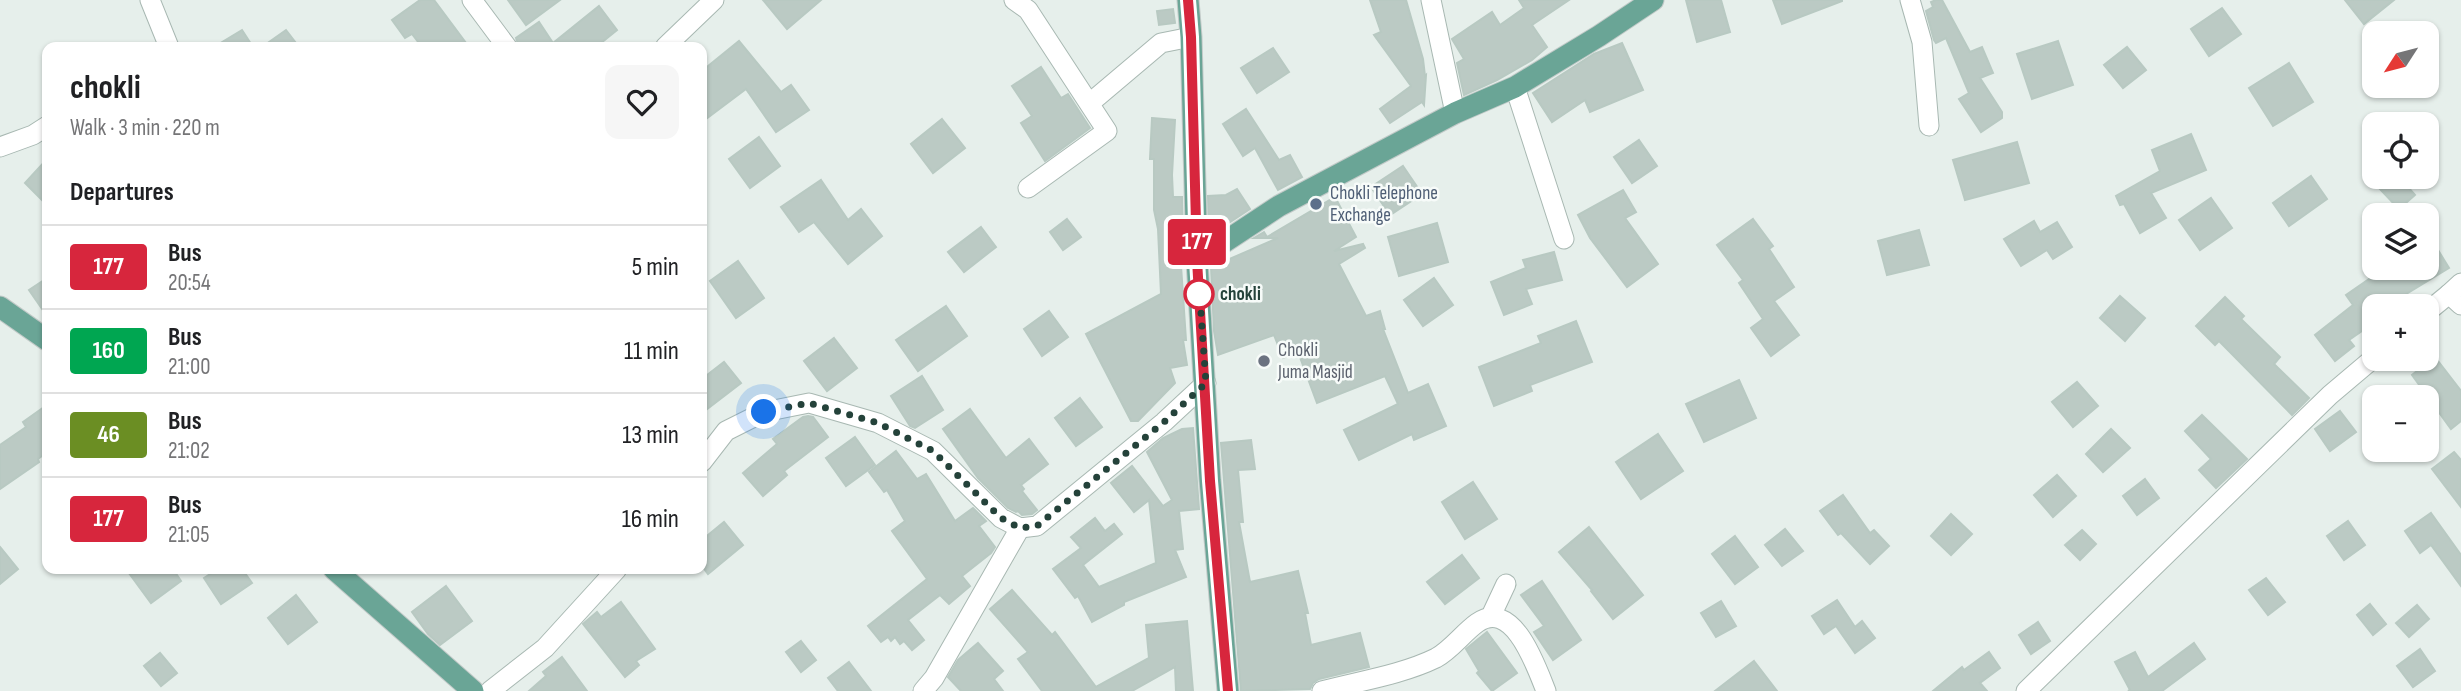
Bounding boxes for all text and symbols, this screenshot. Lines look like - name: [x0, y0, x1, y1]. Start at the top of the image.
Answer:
- north arrow: [2362, 21, 2440, 98]
- map controls: [2362, 21, 2439, 462]
- button: heart: [605, 65, 679, 139]
- text: chokli: [70, 68, 141, 108]
- button: locate: [2362, 112, 2439, 189]
- text: Walk · 3 min · 220 m: [70, 114, 220, 142]
- text: Departures: [70, 177, 174, 208]
- place label: Chokli Telephone Exchange: [1330, 182, 1438, 227]
- marker: Chokli Telephone Exchange: [1308, 196, 1324, 212]
- button: layers: [2362, 203, 2439, 280]
- line badge: 177: [1157, 219, 1237, 265]
- text: 177: [1182, 227, 1212, 256]
- text: Bus: [168, 238, 202, 269]
- text: 177: [93, 252, 124, 281]
- text: 5 min: [632, 252, 679, 283]
- text: 20:54: [168, 269, 211, 297]
- marker: chokli: [1184, 279, 1214, 309]
- place label: chokli: [1220, 283, 1261, 306]
- button: +: [2362, 294, 2439, 371]
- text: Bus: [168, 322, 202, 353]
- text: 160: [92, 336, 125, 365]
- text: 11 min: [624, 336, 679, 367]
- place label: Chokli Juma Masjid: [1277, 339, 1353, 384]
- text: 21:00: [168, 353, 210, 381]
- marker: Chokli Juma Masjid: [1256, 353, 1272, 369]
- button: −: [2362, 385, 2439, 462]
- your location: [746, 394, 781, 429]
- text: Bus: [168, 406, 202, 437]
- text: 46: [97, 420, 120, 449]
- text: 13 min: [622, 420, 679, 451]
- text: 21:02: [168, 437, 210, 465]
- text: Bus: [168, 490, 202, 521]
- text: 177: [93, 504, 124, 533]
- text: 16 min: [622, 504, 679, 535]
- text: 21:05: [168, 521, 209, 549]

